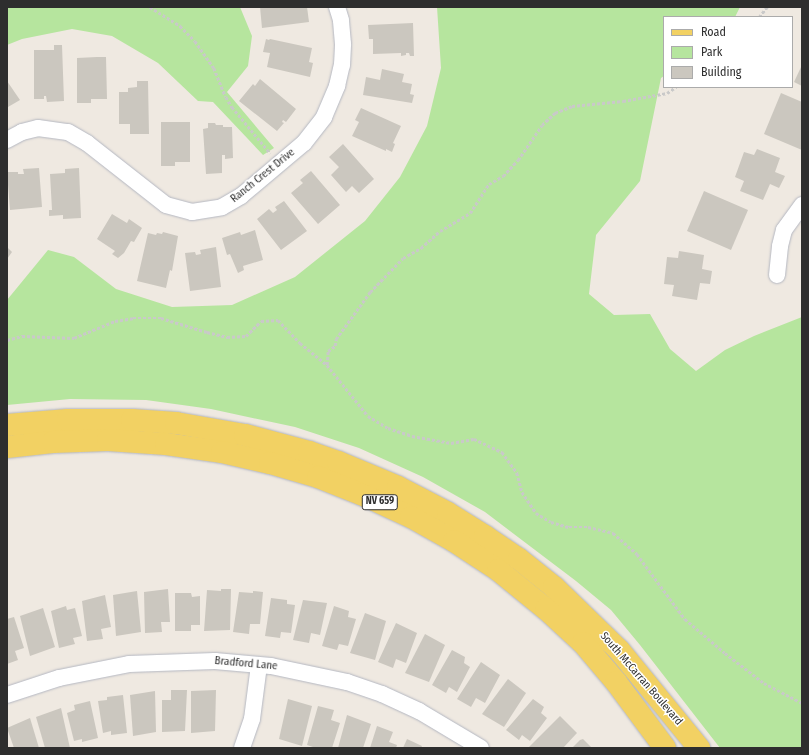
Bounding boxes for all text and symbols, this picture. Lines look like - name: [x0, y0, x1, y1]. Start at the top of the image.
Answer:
- legend: [663, 16, 793, 88]
- text: Road: [701, 25, 726, 39]
- text: Park: [701, 45, 722, 59]
- text: Building: [701, 65, 741, 79]
- street label: Ranch Crest Drive: [228, 146, 298, 206]
- road number: NV 659: [361, 494, 399, 510]
- street label: South McCarran Boulevard: [597, 630, 685, 728]
- street label: Bradford Lane: [214, 655, 278, 673]

